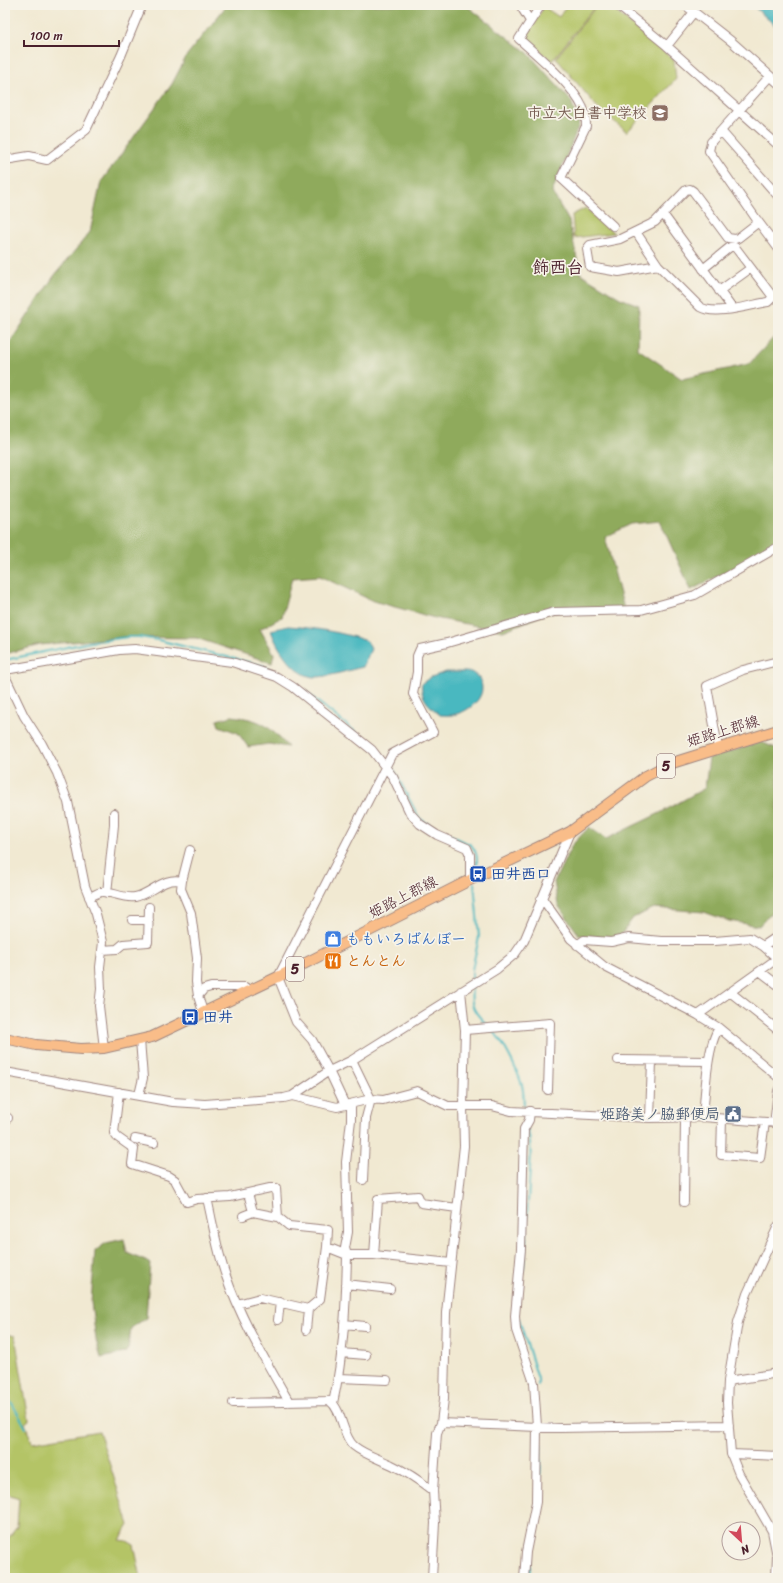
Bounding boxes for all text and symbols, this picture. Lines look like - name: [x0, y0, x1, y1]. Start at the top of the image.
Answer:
- scale bar: [24, 22, 119, 48]
- text: 100 m: [30, 25, 63, 47]
- place label: 市立大白書中学校: [527, 100, 647, 126]
- school or university icon: 市立大白書中学校: [650, 103, 670, 123]
- district label: 飾西台: [533, 252, 584, 282]
- street label: 姫路上郡線: [683, 708, 763, 754]
- road number: 5: [657, 754, 675, 778]
- place label: 田井西口: [491, 861, 551, 887]
- bus stop icon: 田井西口: [468, 864, 488, 884]
- street label: 姫路上郡線: [364, 868, 442, 926]
- place label: ももいろばんぼー: [346, 926, 466, 952]
- shop icon: ももいろばんぼー: [323, 929, 343, 949]
- place label: とんとん: [346, 948, 406, 974]
- restaurant icon: とんとん: [323, 951, 343, 971]
- road number: 5: [286, 957, 304, 981]
- place label: 田井: [203, 1004, 233, 1030]
- bus stop icon: 田井: [180, 1007, 200, 1027]
- place label: 姫路美ノ脇郵便局: [600, 1101, 720, 1127]
- public building icon: 姫路美ノ脇郵便局: [723, 1104, 743, 1124]
- north arrow: [721, 1521, 761, 1561]
- text: N: [737, 1539, 754, 1560]

